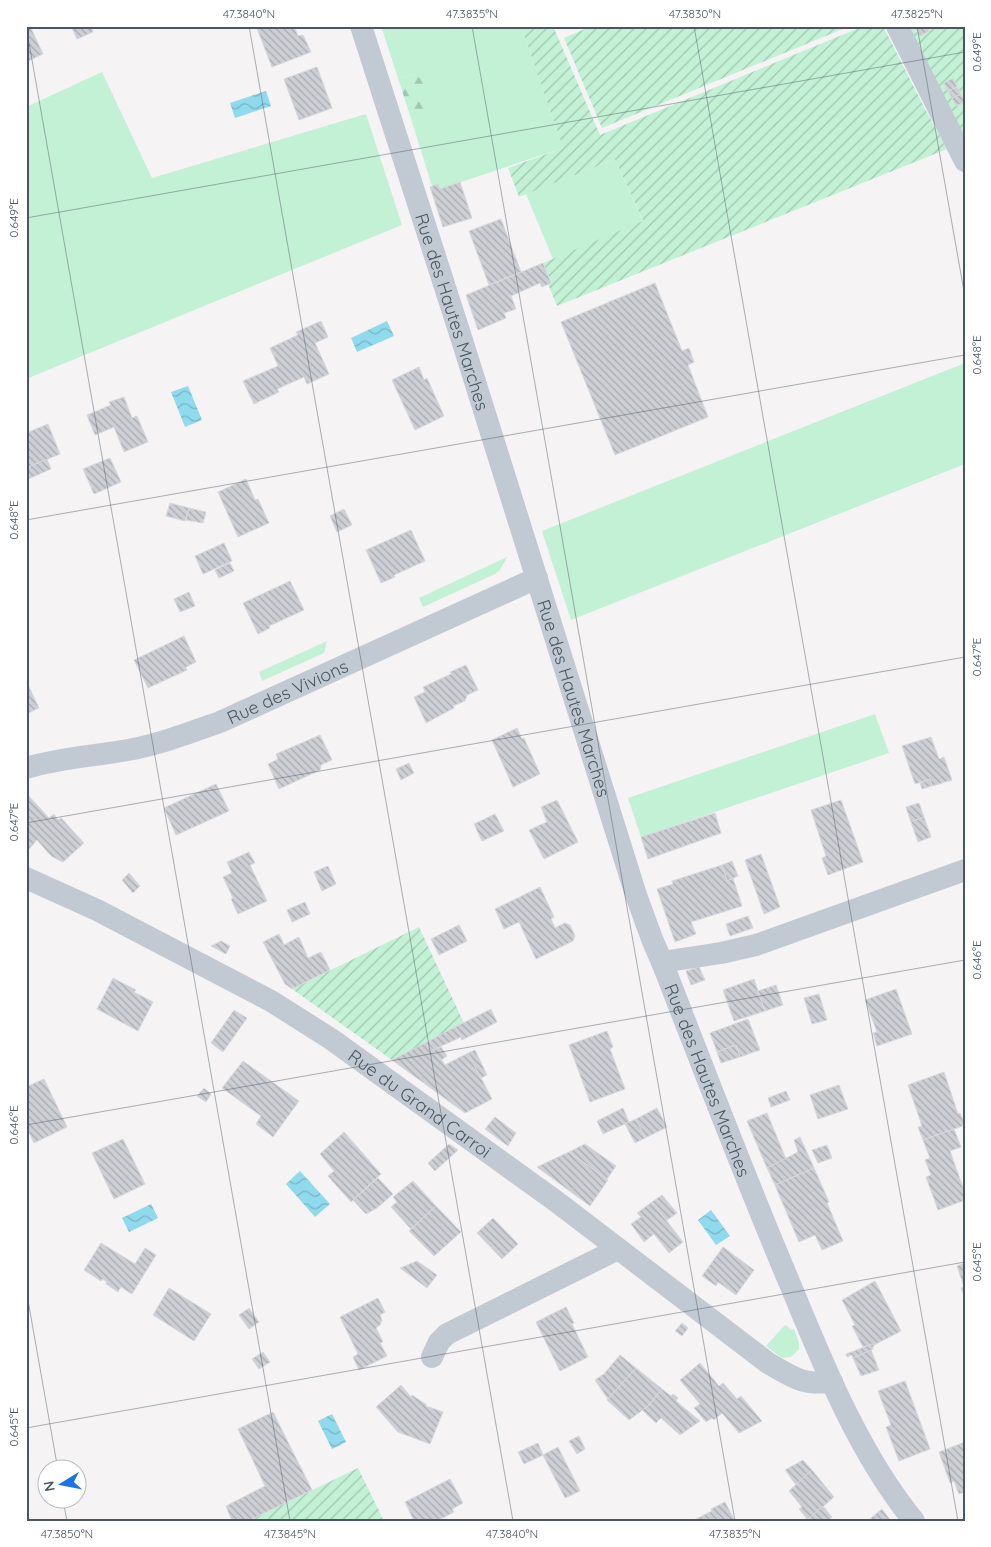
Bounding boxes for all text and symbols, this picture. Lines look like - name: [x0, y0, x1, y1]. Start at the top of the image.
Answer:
- text: 47.3840°N: [223, 6, 275, 21]
- text: 47.3835°N: [446, 6, 498, 21]
- text: 47.3830°N: [669, 6, 721, 21]
- text: 47.3825°N: [891, 6, 943, 21]
- text: 0.649°E: [969, 32, 984, 72]
- text: 0.649°E: [6, 198, 21, 238]
- street label: Rue des Hautes Marches: [410, 210, 495, 413]
- text: 0.648°E: [969, 335, 984, 375]
- text: 0.648°E: [6, 500, 21, 540]
- street label: Rue des Hautes Marches: [532, 596, 616, 800]
- text: 0.647°E: [969, 637, 984, 676]
- street label: Rue des Vivions: [223, 654, 352, 729]
- text: 0.647°E: [6, 802, 21, 841]
- text: 0.646°E: [969, 940, 984, 980]
- street label: Rue des Hautes Marches: [660, 980, 756, 1180]
- street label: Rue du Grand Carroi: [344, 1044, 496, 1163]
- text: 0.646°E: [6, 1105, 21, 1145]
- text: 0.645°E: [969, 1242, 984, 1282]
- text: 0.645°E: [6, 1407, 21, 1447]
- north arrow: [38, 1460, 88, 1510]
- text: N: [39, 1480, 59, 1493]
- text: 47.3850°N: [41, 1526, 93, 1541]
- text: 47.3845°N: [264, 1526, 316, 1541]
- text: 47.3840°N: [486, 1526, 538, 1541]
- text: 47.3835°N: [709, 1526, 761, 1541]

